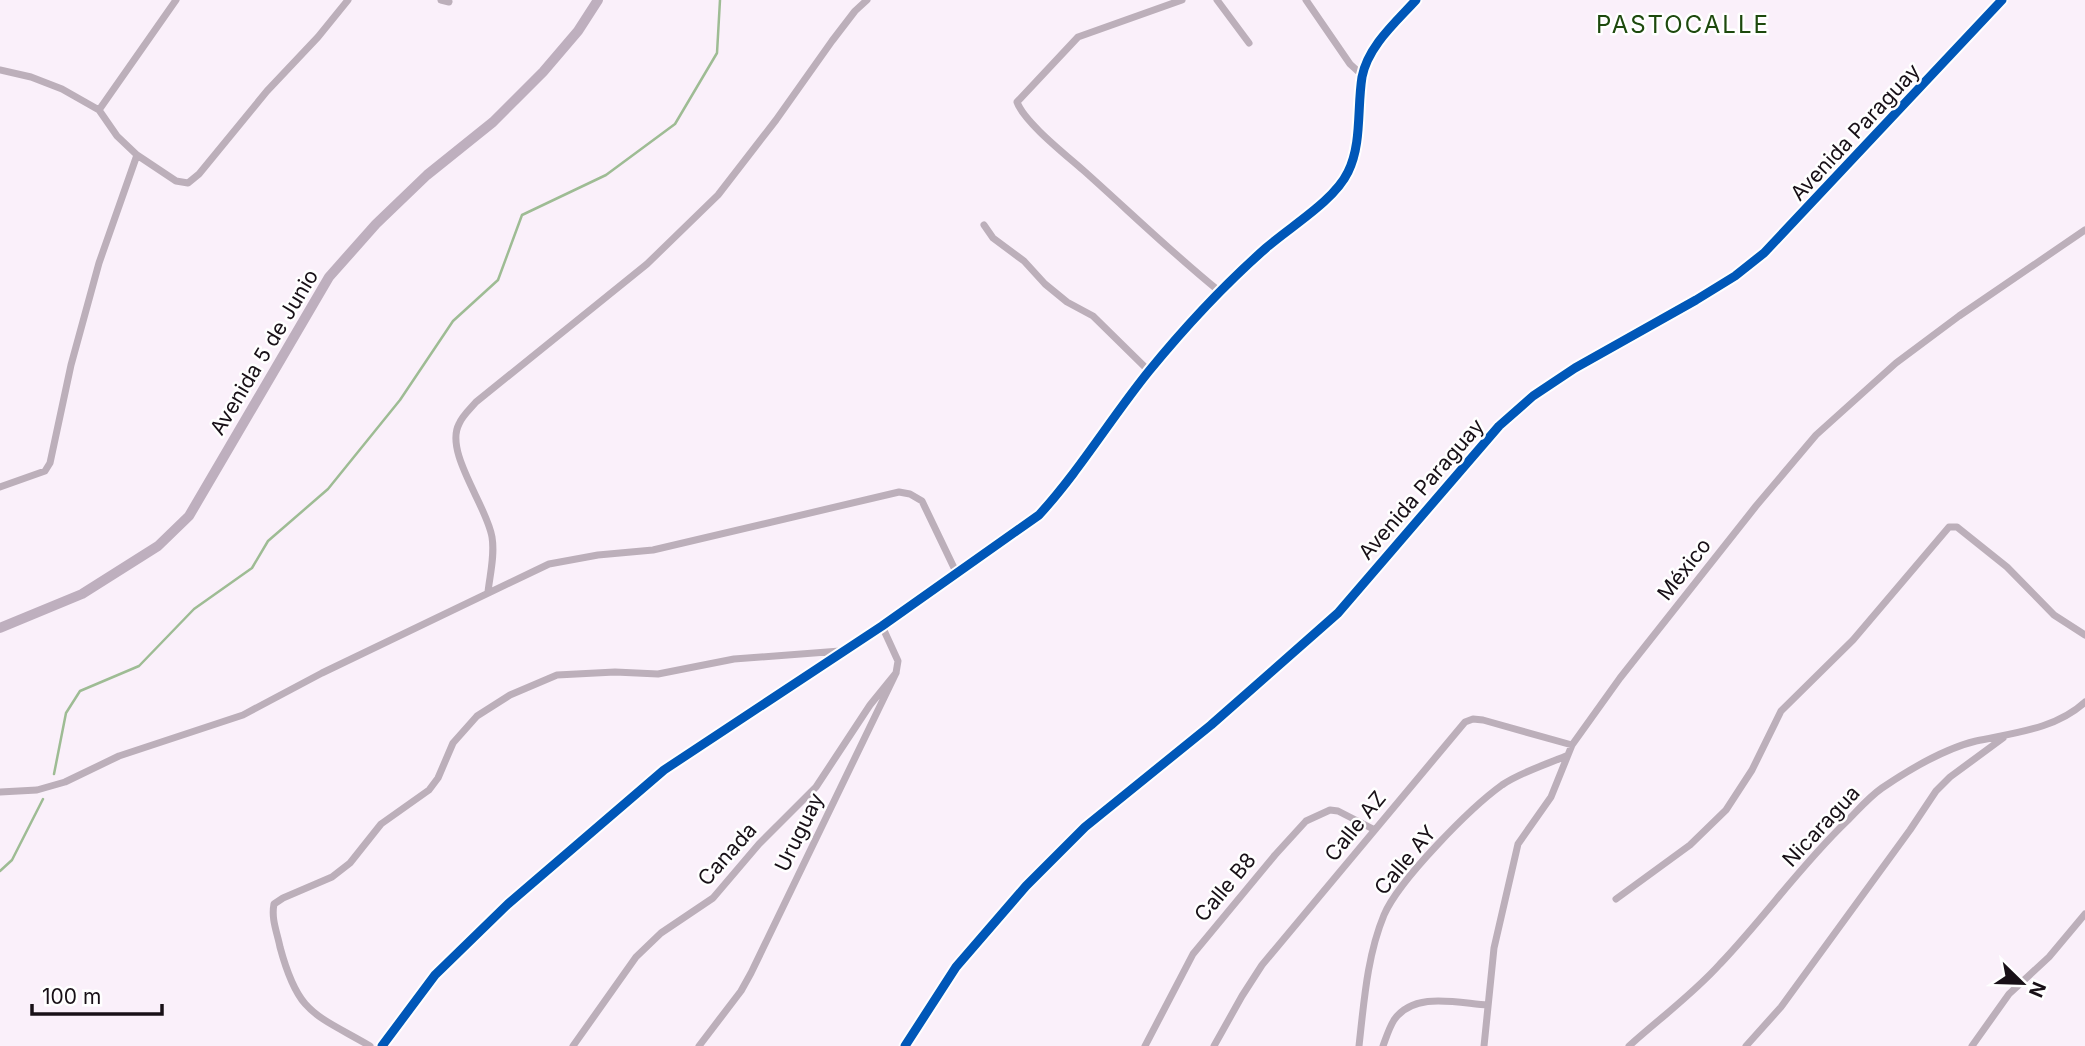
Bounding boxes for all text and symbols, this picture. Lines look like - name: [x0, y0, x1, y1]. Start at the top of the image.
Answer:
- district label: PASTOCALLE: [1596, 10, 1770, 39]
- street label: Avenida Paraguay: [1785, 58, 1925, 206]
- street label: Avenida 5 de Junio: [205, 265, 323, 439]
- street label: Avenida Paraguay: [1353, 413, 1489, 564]
- street label: México: [1652, 533, 1716, 605]
- street label: Nicaragua: [1777, 780, 1865, 872]
- street label: Calle AZ: [1319, 786, 1391, 866]
- street label: Uruguay: [769, 788, 829, 875]
- street label: Canada: [692, 817, 762, 891]
- street label: Calle AY: [1369, 820, 1441, 900]
- street label: Calle B8: [1189, 847, 1261, 927]
- north arrow: [1987, 948, 2057, 1018]
- scale bar: [32, 972, 161, 1016]
- text: N: [2024, 978, 2051, 1001]
- text: 100 m: [42, 984, 101, 1009]

